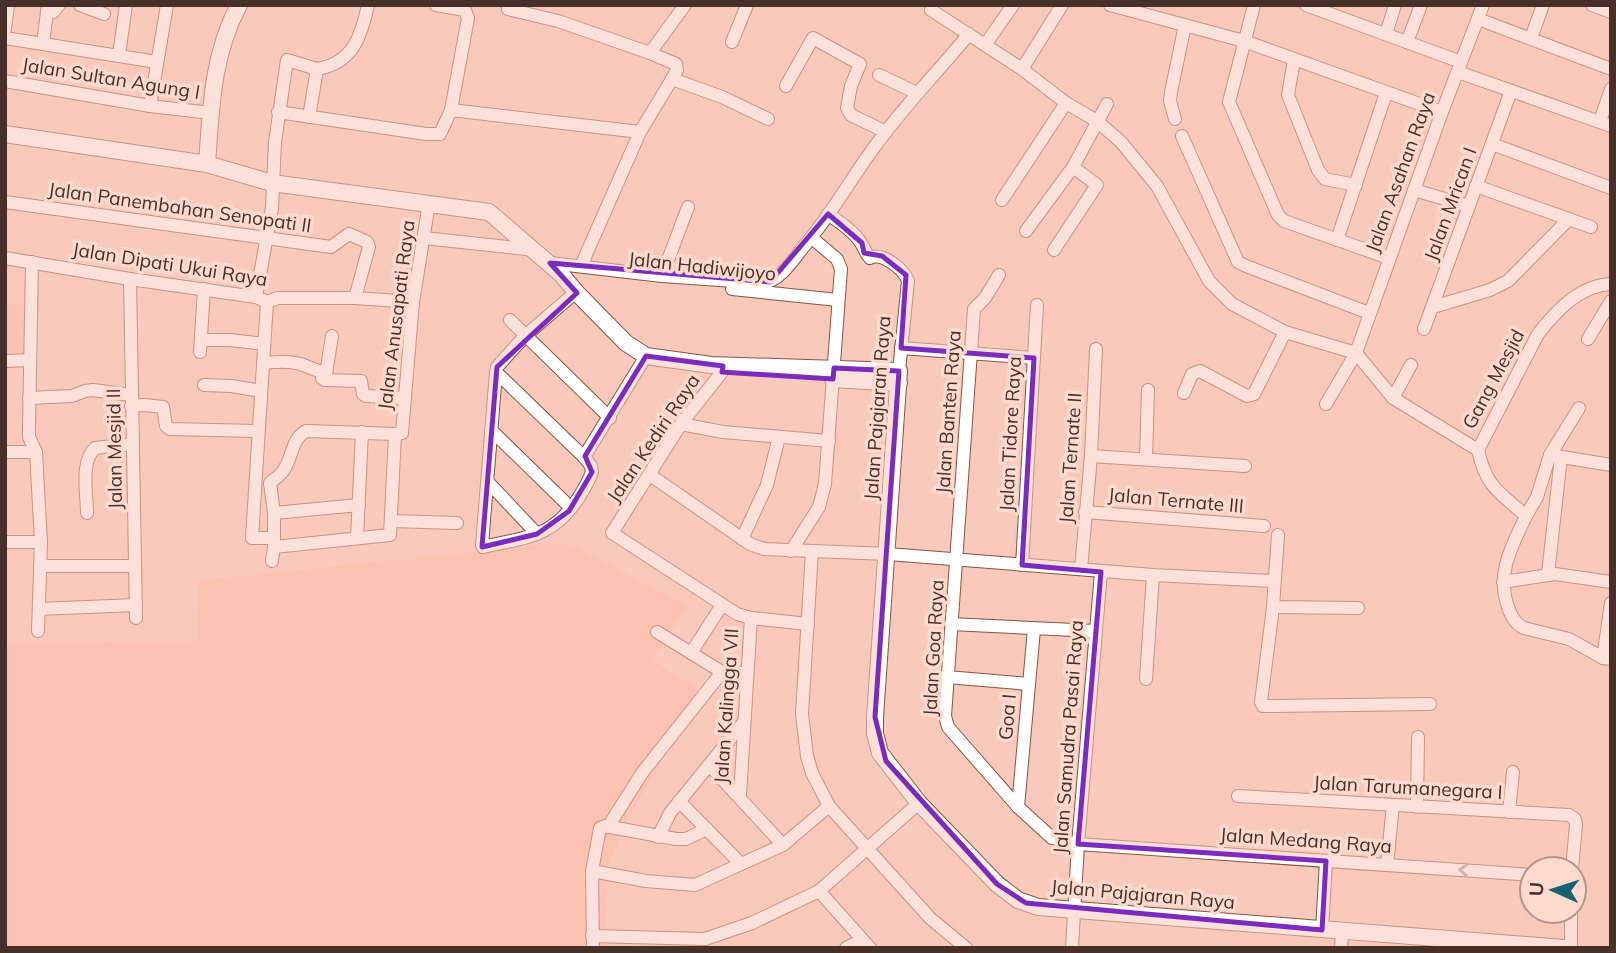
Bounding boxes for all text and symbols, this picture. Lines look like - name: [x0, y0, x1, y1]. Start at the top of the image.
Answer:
- street label: Jalan Sultan Agung I: [20, 52, 202, 104]
- street label: Jalan Asahan Raya: [1360, 89, 1440, 255]
- street label: Jalan Mrican I: [1418, 144, 1482, 264]
- street label: Jalan Panembahan Senopati II: [47, 177, 313, 237]
- street label: Jalan Anusapati Raya: [372, 219, 420, 411]
- street label: Jalan Dipati Ukui Raya: [71, 237, 269, 291]
- street label: Jalan Hadiwijoyo: [627, 246, 777, 286]
- street label: Jalan Pajajaran Raya: [859, 315, 895, 501]
- street label: Gang Mesjid: [1457, 325, 1529, 433]
- street label: Jalan Banten Raya: [930, 329, 966, 495]
- street label: Jalan Tidore Raya: [994, 356, 1026, 512]
- street label: Jalan Kediri Raya: [601, 369, 705, 507]
- street label: Jalan Mesjid II: [101, 388, 127, 510]
- street label: Jalan Ternate II: [1053, 392, 1087, 524]
- street label: Jalan Ternate III: [1107, 482, 1245, 518]
- street label: Jalan Goa Raya: [917, 579, 949, 717]
- street label: Jalan Samudra Pasai Raya: [1048, 619, 1088, 855]
- street label: Jalan Kalingga VII: [709, 628, 743, 784]
- street label: Goa I: [993, 693, 1021, 741]
- street label: Jalan Tarumanegara I: [1313, 770, 1503, 804]
- street label: Jalan Medang Raya: [1219, 822, 1393, 858]
- north arrow: [1518, 855, 1588, 925]
- one-way arrow: [1458, 863, 1469, 878]
- street label: Jalan Pajajaran Raya: [1050, 874, 1236, 914]
- text: U: [1524, 881, 1548, 897]

